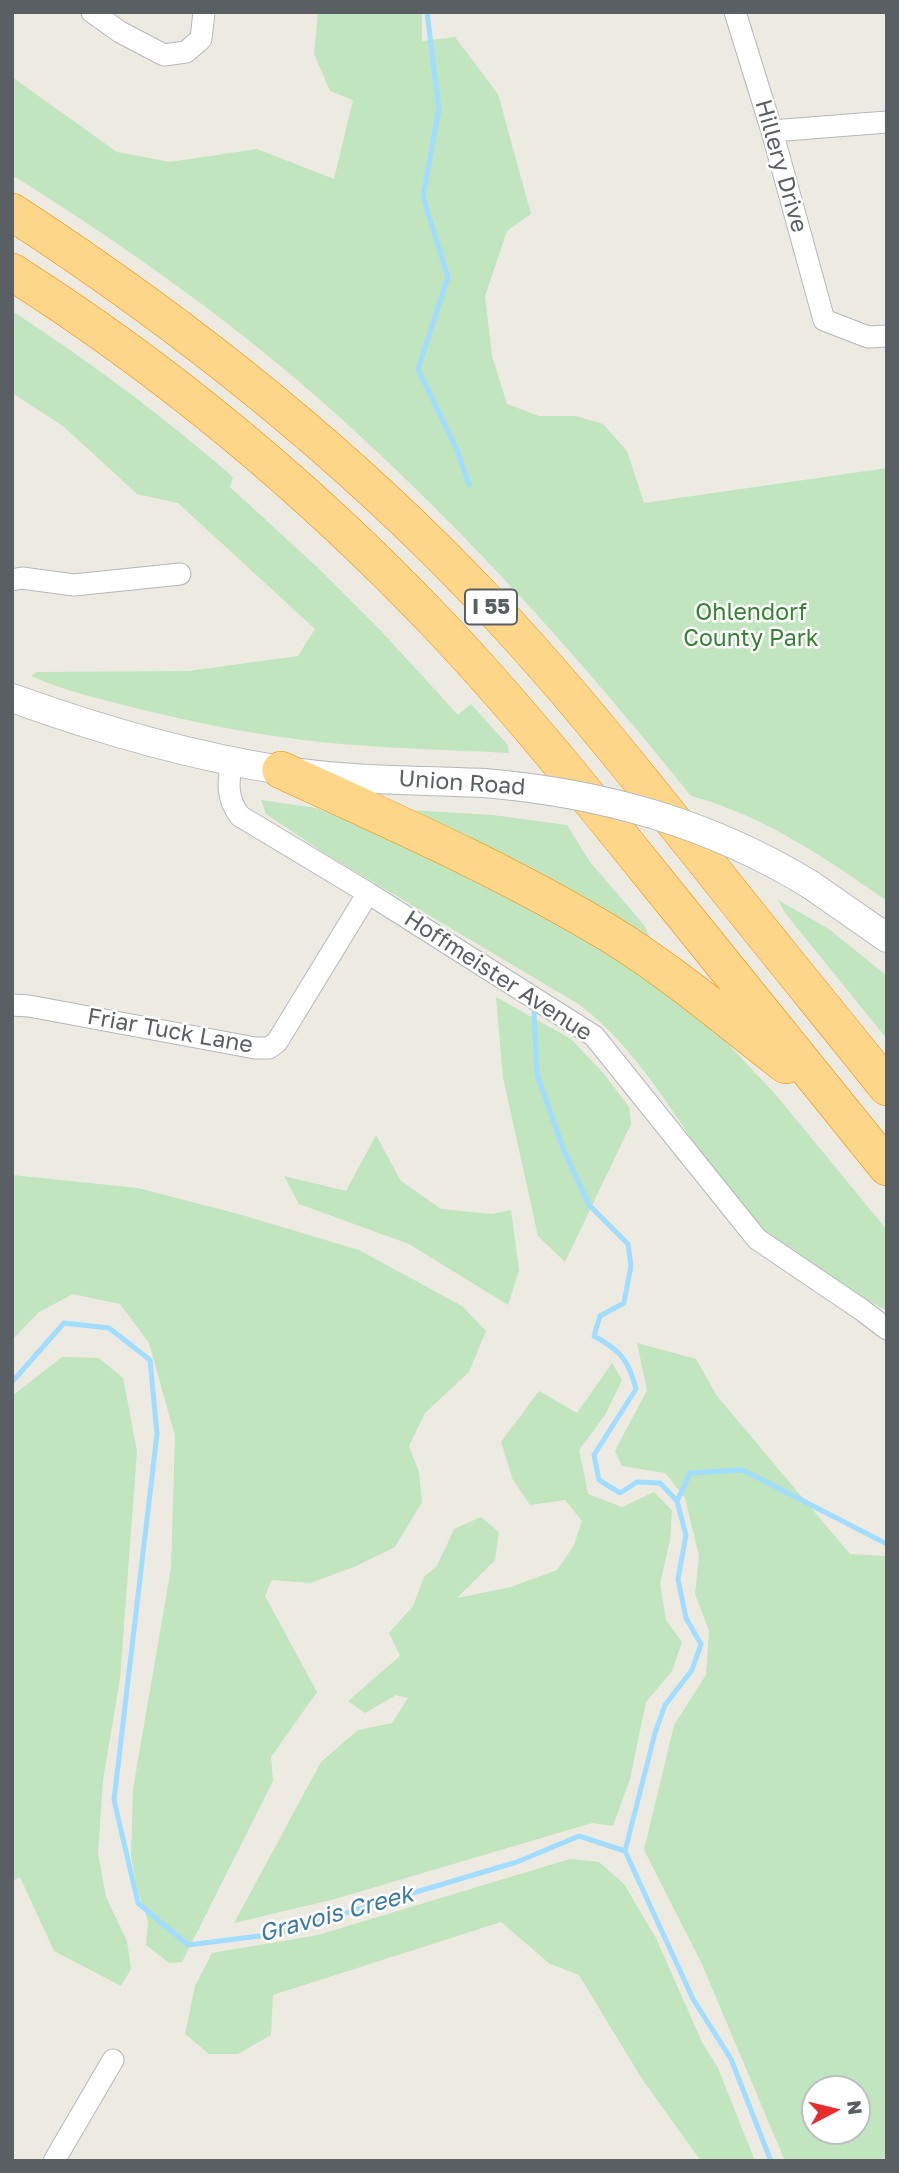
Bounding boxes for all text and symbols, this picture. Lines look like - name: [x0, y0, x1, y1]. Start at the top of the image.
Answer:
- street label: Hillery Drive: [749, 96, 813, 236]
- road number: I 55: [465, 590, 517, 624]
- park label: Ohlendorf County Park: [683, 599, 819, 653]
- street label: Union Road: [398, 765, 526, 801]
- street label: Hoffmeister Avenue: [399, 905, 597, 1047]
- street label: Friar Tuck Lane: [85, 1003, 255, 1059]
- water label: Gravois Creek: [256, 1880, 416, 1948]
- north arrow: [801, 2075, 871, 2145]
- text: N: [843, 2099, 868, 2116]

